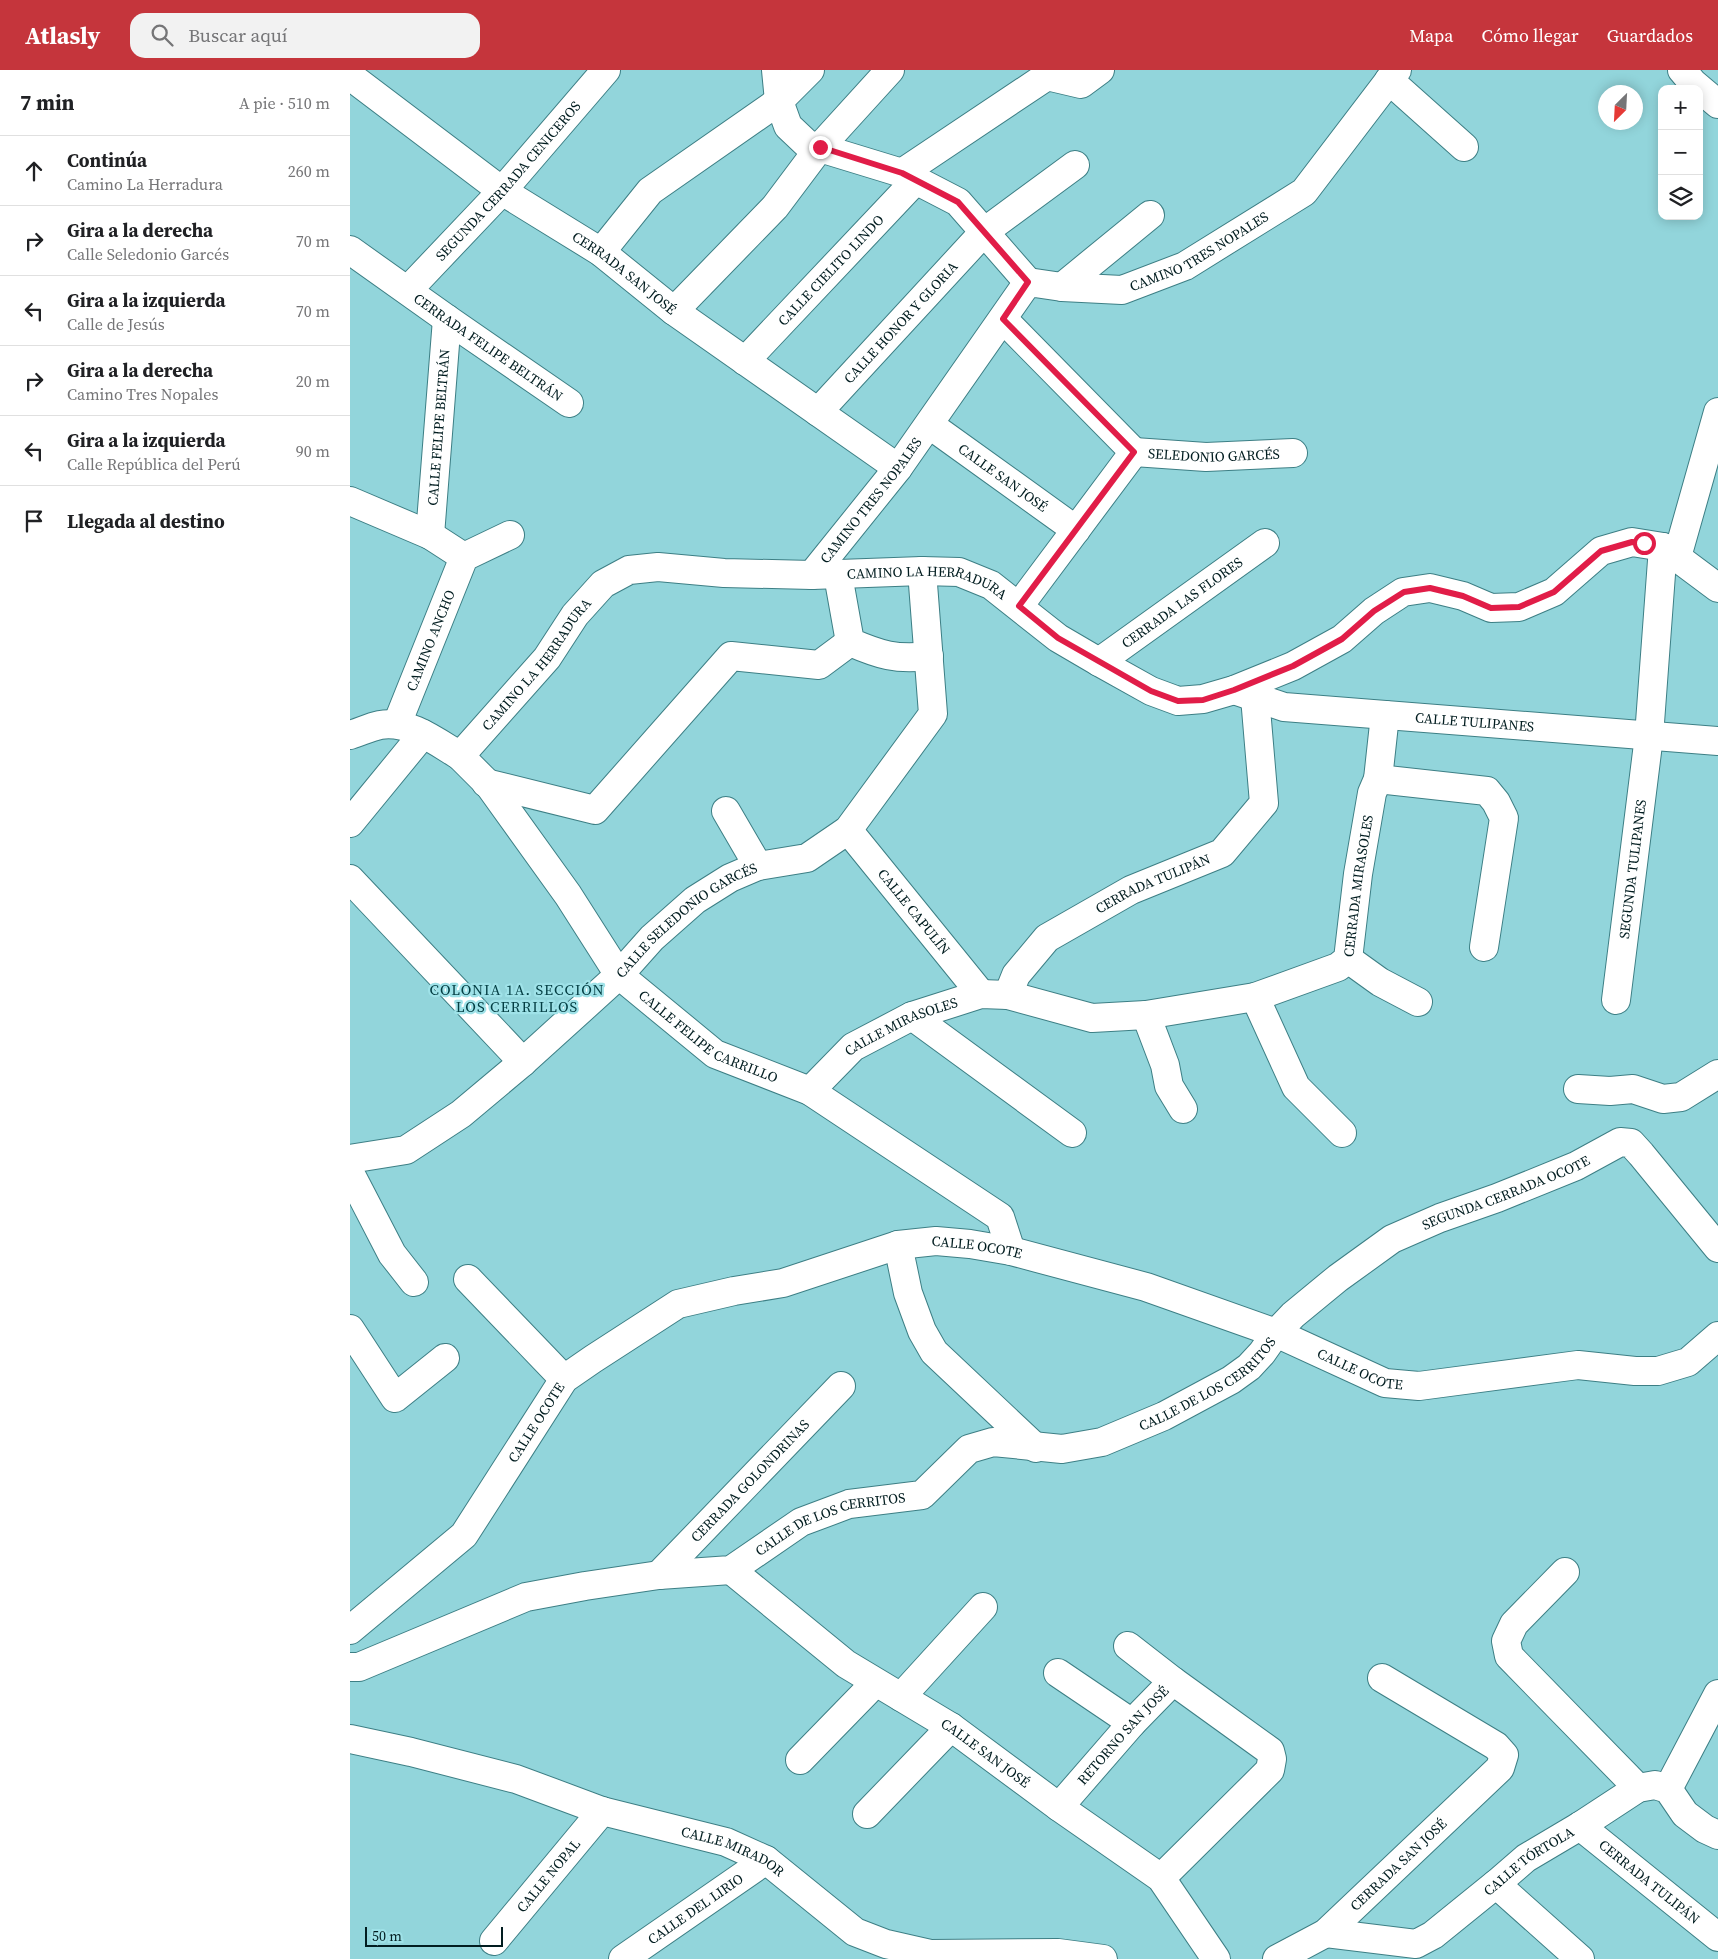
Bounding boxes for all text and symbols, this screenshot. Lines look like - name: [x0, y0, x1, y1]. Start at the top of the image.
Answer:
- search box: [130, 13, 480, 58]
- text: Atlasly: [25, 19, 100, 52]
- icon: search: [148, 21, 176, 49]
- text: Buscar aquí: [188, 22, 287, 48]
- text: Mapa: [1409, 23, 1454, 48]
- text: Cómo llegar: [1482, 23, 1579, 48]
- text: Guardados: [1607, 23, 1693, 48]
- north arrow: [1598, 85, 1643, 130]
- map controls: [1658, 85, 1703, 220]
- button: +: [1658, 85, 1703, 130]
- text: 7 min: [20, 88, 75, 117]
- text: A pie · 510 m: [239, 92, 330, 114]
- street label: SEGUNDA CERRADA CENICEROS: [431, 97, 585, 265]
- button: −: [1658, 130, 1703, 175]
- route end: [809, 136, 832, 159]
- text: Continúa: [67, 147, 147, 173]
- icon: ahead: [20, 157, 48, 185]
- text: 260 m: [288, 160, 330, 182]
- text: Camino La Herradura: [67, 173, 223, 195]
- button: layers: [1658, 175, 1703, 220]
- street label: CAMINO TRES NOPALES: [1127, 207, 1272, 296]
- street label: CALLE CIELITO LINDO: [773, 210, 889, 330]
- text: Gira a la derecha: [67, 217, 213, 243]
- icon: right: [20, 227, 48, 255]
- street label: CERRADA SAN JOSÉ: [568, 227, 681, 319]
- text: 70 m: [296, 230, 330, 252]
- text: Calle Seledonio Garcés: [67, 243, 229, 265]
- street label: CALLE HONOR Y GLORIA: [839, 256, 963, 388]
- text: Gira a la izquierda: [67, 287, 226, 313]
- street label: CERRADA FELIPE BELTRÁN: [410, 288, 567, 406]
- icon: left: [20, 297, 48, 325]
- text: 70 m: [296, 300, 330, 322]
- text: Calle de Jesús: [67, 313, 165, 335]
- street label: CALLE FELIPE BELTRÁN: [422, 348, 455, 506]
- text: Gira a la derecha: [67, 357, 213, 383]
- icon: right: [20, 367, 48, 395]
- text: 20 m: [296, 370, 330, 392]
- text: Camino Tres Nopales: [67, 383, 218, 405]
- text: Gira a la izquierda: [67, 427, 226, 453]
- street label: CAMINO TRES NOPALES: [815, 433, 926, 568]
- icon: left: [20, 437, 48, 465]
- street label: CALLE SAN JOSÉ: [954, 438, 1052, 517]
- text: 90 m: [296, 440, 330, 462]
- street label: SELEDONIO GARCÉS: [1147, 443, 1280, 467]
- text: Calle República del Perú: [67, 453, 241, 475]
- icon: arrive: [20, 507, 48, 535]
- text: Llegada al destino: [67, 508, 225, 534]
- route start: [1633, 532, 1656, 555]
- street label: CERRADA LAS FLORES: [1117, 552, 1247, 653]
- street label: CAMINO LA HERRADURA: [847, 561, 1012, 605]
- street label: CAMINO ANCHO: [401, 587, 460, 694]
- street label: CAMINO LA HERRADURA: [477, 593, 596, 735]
- street label: CALLE TULIPANES: [1414, 707, 1535, 737]
- street label: SEGUNDA TULIPANES: [1614, 798, 1651, 940]
- street label: CERRADA MIRASOLES: [1338, 813, 1378, 958]
- street label: CERRADA TULIPÁN: [1091, 849, 1213, 918]
- street label: CALLE SELEDONIO GARCÉS: [611, 858, 760, 982]
- street label: CALLE CAPULÍN: [873, 864, 955, 959]
- district label: COLONIA 1A. SECCIÓN LOS CERRILLOS: [429, 979, 605, 1017]
- street label: CALLE FELIPE CARRILLO: [634, 985, 781, 1088]
- street label: CALLE MIRASOLES: [840, 992, 960, 1060]
- street label: SEGUNDA CERRADA OCOTE: [1419, 1150, 1593, 1235]
- street label: CALLE OCOTE: [931, 1231, 1025, 1264]
- street label: CALLE DE LOS CERRITOS: [1136, 1333, 1280, 1436]
- street label: CALLE OCOTE: [1314, 1343, 1404, 1395]
- street label: CALLE OCOTE: [503, 1379, 569, 1466]
- street label: CERRADA GOLONDRINAS: [686, 1415, 814, 1547]
- street label: CALLE DE LOS CERRITOS: [751, 1487, 906, 1561]
- street label: RETORNO SAN JOSÉ: [1072, 1681, 1173, 1789]
- street label: CALLE SAN JOSÉ: [937, 1713, 1034, 1792]
- street label: CERRADA SAN JOSÉ: [1345, 1814, 1451, 1915]
- street label: CALLE MIRADOR: [679, 1821, 789, 1881]
- street label: CALLE TÓRTOLA: [1479, 1821, 1578, 1900]
- street label: CALLE NOPAL: [512, 1834, 585, 1917]
- street label: CERRADA TULIPÁN: [1595, 1835, 1704, 1929]
- street label: CALLE DEL LIRIO: [643, 1869, 747, 1949]
- scale bar: [365, 1924, 502, 1947]
- text: 50 m: [372, 1926, 402, 1946]

